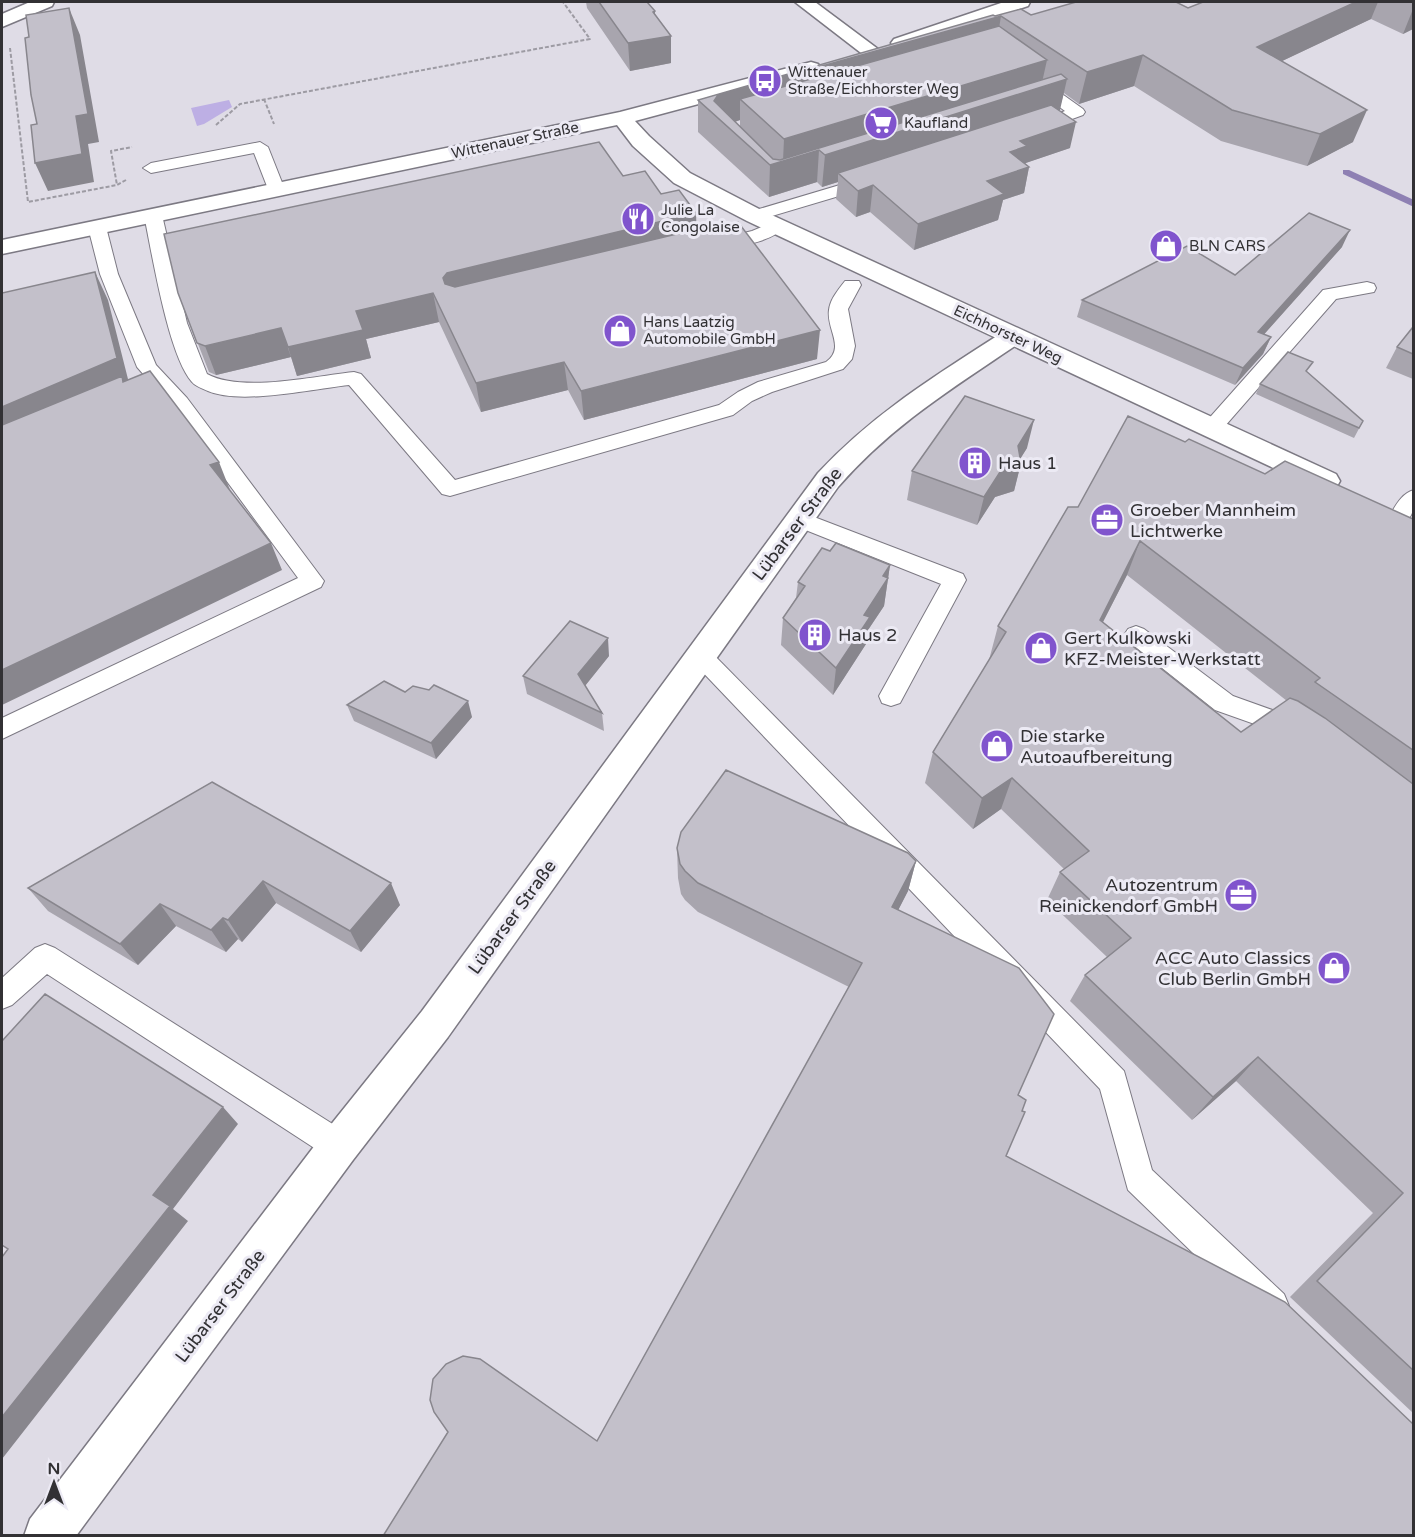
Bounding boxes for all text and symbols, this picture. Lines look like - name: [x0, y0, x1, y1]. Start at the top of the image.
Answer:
- bus stop icon: Wittenauer Straße/Eichhorster Weg: [747, 63, 783, 99]
- place label: Wittenauer Straße/Eichhorster Weg: [788, 63, 959, 98]
- supermarket icon: Kaufland: [863, 105, 899, 141]
- place label: Kaufland: [904, 114, 968, 132]
- street label: Wittenauer Straße: [450, 118, 580, 162]
- restaurant icon: Julie La Congolaise: [620, 201, 656, 237]
- place label: Julie La Congolaise: [661, 201, 740, 236]
- shop icon: BLN CARS: [1148, 228, 1184, 264]
- place label: BLN CARS: [1189, 237, 1266, 255]
- street label: Eichhorster Weg: [951, 301, 1065, 367]
- shop icon: Hans Laatzig Automobile GmbH: [602, 313, 638, 349]
- place label: Hans Laatzig Automobile GmbH: [643, 313, 776, 348]
- building icon: Haus 1: [957, 445, 993, 481]
- place label: Haus 1: [998, 452, 1057, 474]
- street label: Lübarser Straße: [747, 463, 847, 585]
- place label: Groeber Mannheim Lichtwerke: [1130, 499, 1296, 542]
- office icon: Groeber Mannheim Lichtwerke: [1089, 502, 1125, 538]
- building icon: Haus 2: [797, 617, 833, 653]
- place label: Haus 2: [838, 624, 897, 646]
- place label: Gert Kulkowski KFZ-Meister-Werkstatt: [1064, 627, 1261, 670]
- shop icon: Gert Kulkowski KFZ-Meister-Werkstatt: [1023, 630, 1059, 666]
- place label: Die starke Autoaufbereitung: [1020, 725, 1173, 768]
- shop icon: Die starke Autoaufbereitung: [979, 728, 1015, 764]
- street label: Lübarser Straße: [463, 856, 561, 978]
- place label: Autozentrum Reinickendorf GmbH: [1039, 874, 1218, 917]
- office icon: Autozentrum Reinickendorf GmbH: [1223, 877, 1259, 913]
- place label: ACC Auto Classics Club Berlin GmbH: [1155, 947, 1311, 990]
- shop icon: ACC Auto Classics Club Berlin GmbH: [1316, 950, 1352, 986]
- street label: Lübarser Straße: [170, 1245, 270, 1367]
- north arrow: [24, 1453, 84, 1513]
- text: N: [48, 1459, 60, 1479]

